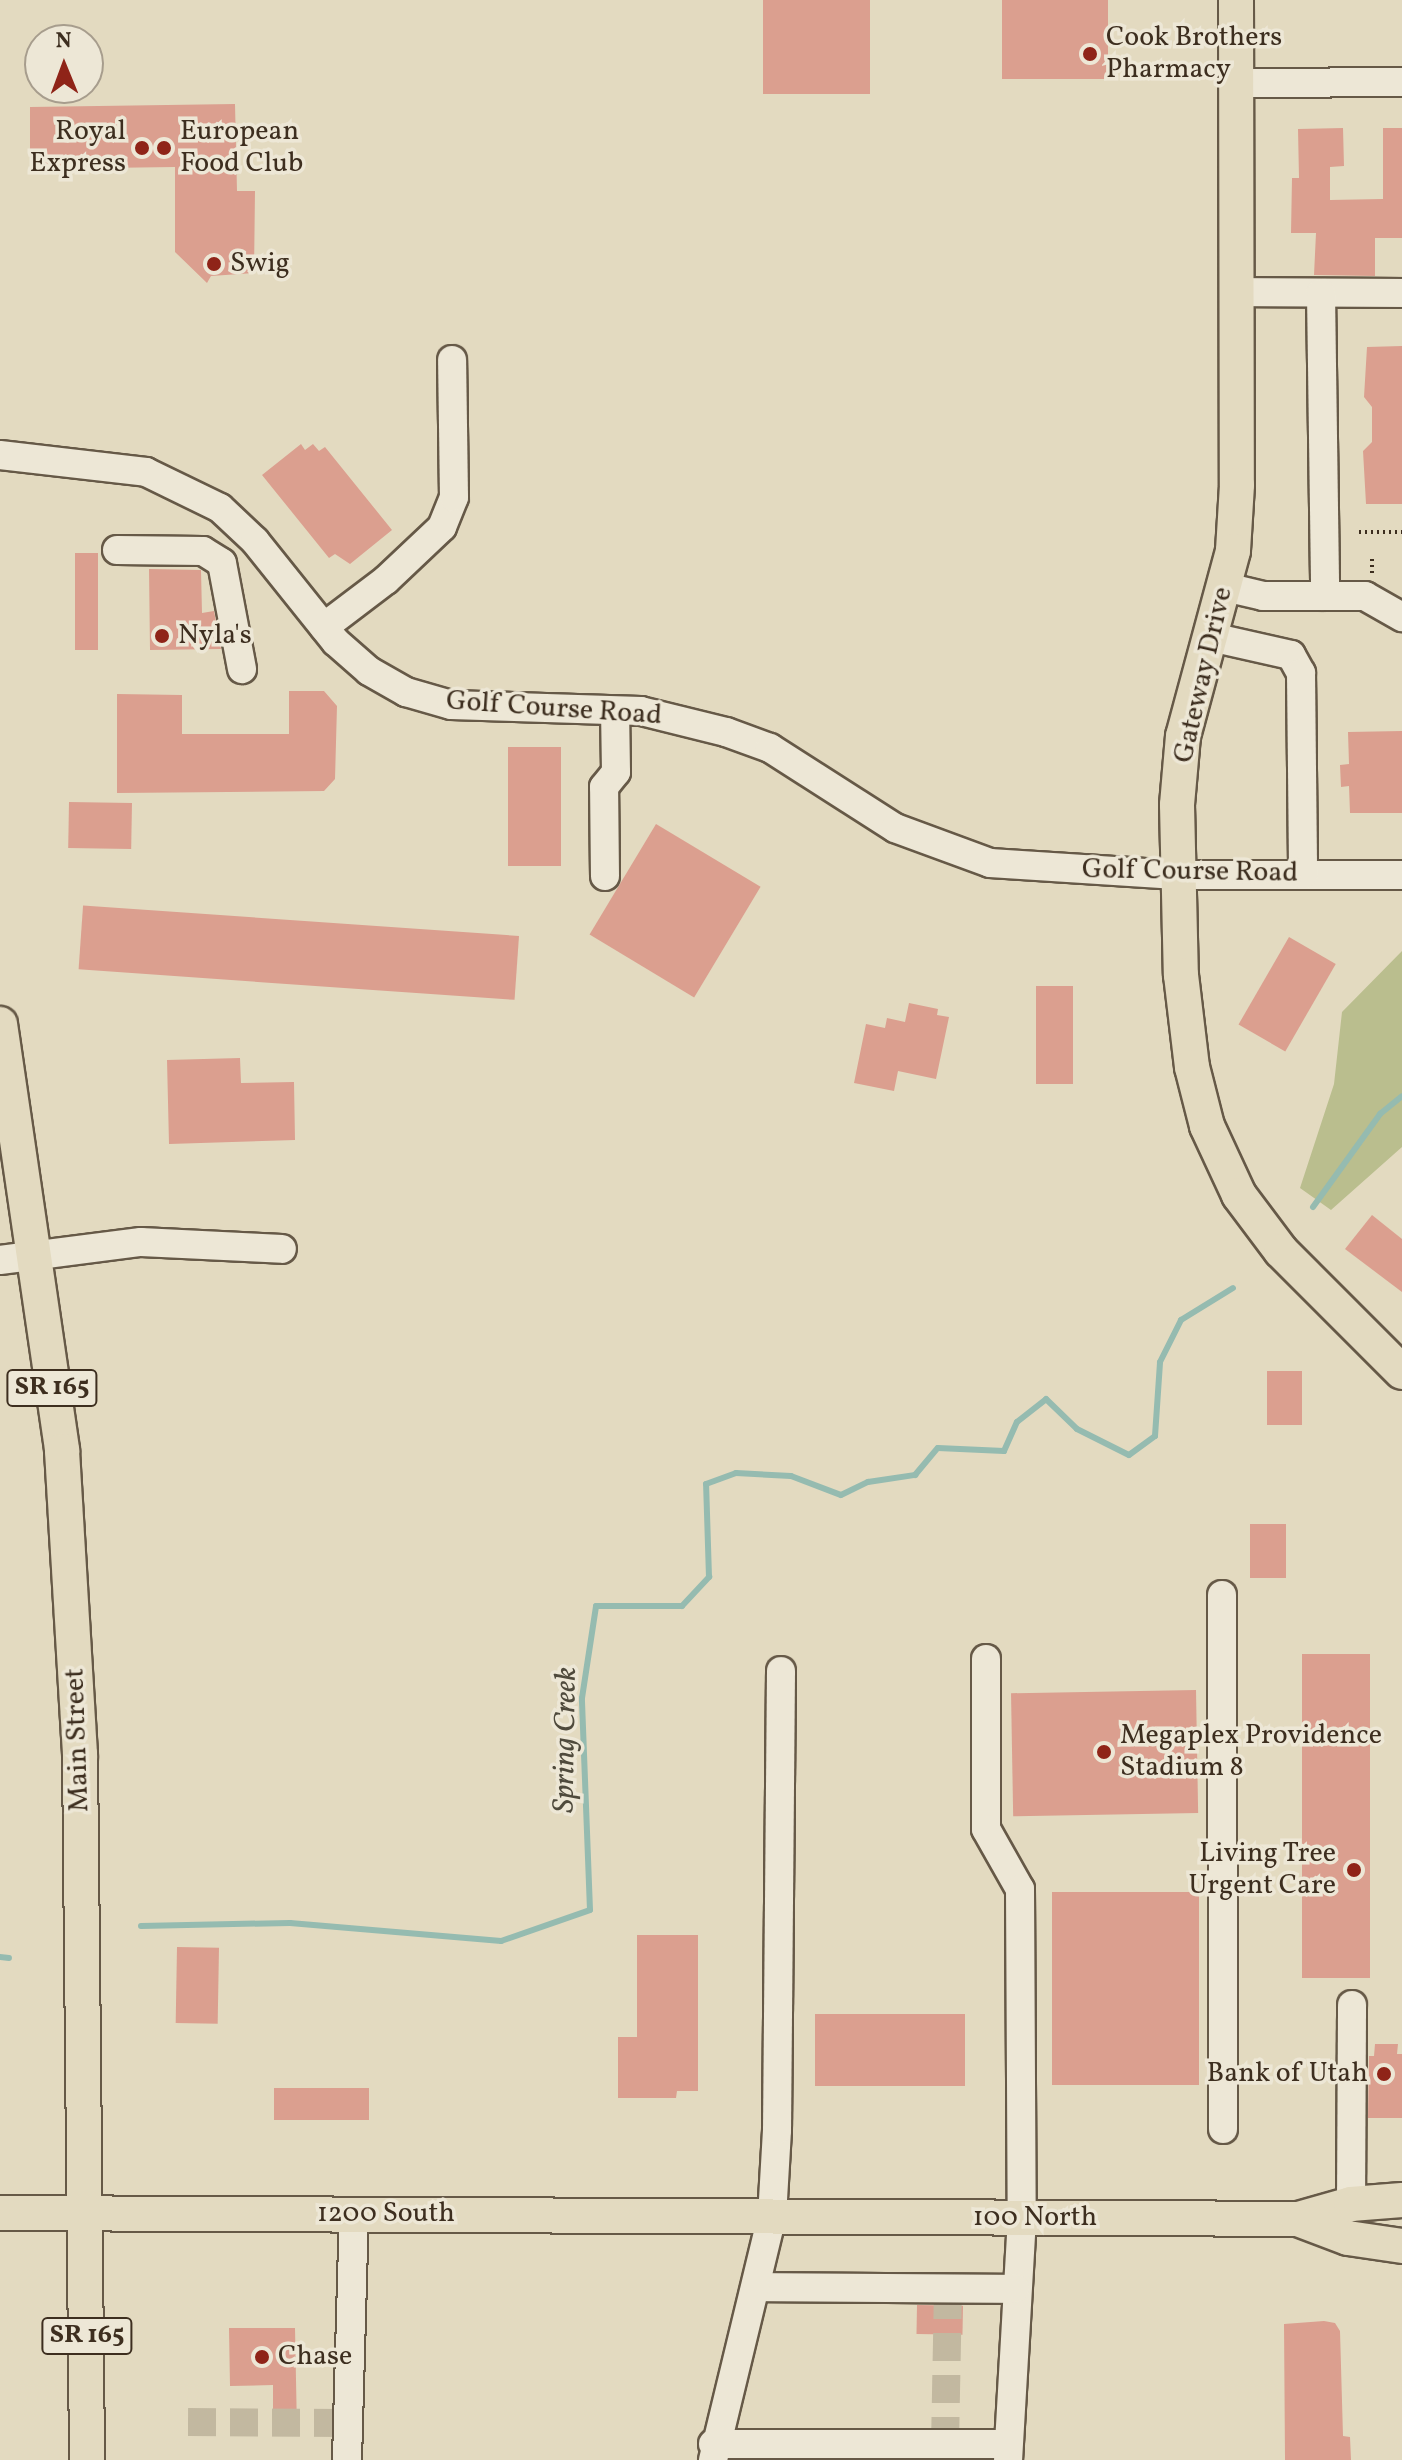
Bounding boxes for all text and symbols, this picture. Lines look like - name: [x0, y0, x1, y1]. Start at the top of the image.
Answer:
- place label: Cook Brothers Pharmacy: [1106, 21, 1282, 87]
- north arrow: [24, 24, 104, 104]
- text: N: [55, 26, 72, 57]
- marker: Cook Brothers Pharmacy: [1081, 45, 1099, 63]
- place label: Royal Express: [30, 115, 126, 181]
- place label: European Food Club: [180, 115, 303, 181]
- marker: Royal Express: [133, 139, 151, 157]
- marker: European Food Club: [155, 139, 173, 157]
- place label: Swig: [230, 247, 290, 281]
- marker: Swig: [205, 255, 223, 273]
- street label: Gateway Drive: [1167, 583, 1241, 767]
- place label: Nyla's: [178, 619, 252, 653]
- marker: Nyla's: [153, 627, 171, 645]
- street label: Golf Course Road: [446, 685, 662, 733]
- street label: Golf Course Road: [1083, 853, 1297, 891]
- road number: SR 165: [6, 1366, 98, 1410]
- street label: Main Street: [59, 1667, 97, 1813]
- water label: Spring Creek: [547, 1667, 585, 1813]
- place label: Megaplex Providence Stadium 8: [1120, 1719, 1382, 1785]
- marker: Megaplex Providence Stadium 8: [1095, 1743, 1113, 1761]
- place label: Living Tree Urgent Care: [1188, 1837, 1336, 1903]
- marker: Living Tree Urgent Care: [1343, 1859, 1365, 1881]
- place label: Bank of Utah: [1210, 2057, 1368, 2091]
- marker: Bank of Utah: [1375, 2065, 1393, 2083]
- street label: 1200 South: [317, 2197, 455, 2231]
- street label: 100 North: [973, 2201, 1097, 2235]
- road number: SR 165: [41, 2314, 133, 2358]
- place label: Chase: [278, 2340, 352, 2374]
- marker: Chase: [253, 2348, 271, 2366]

